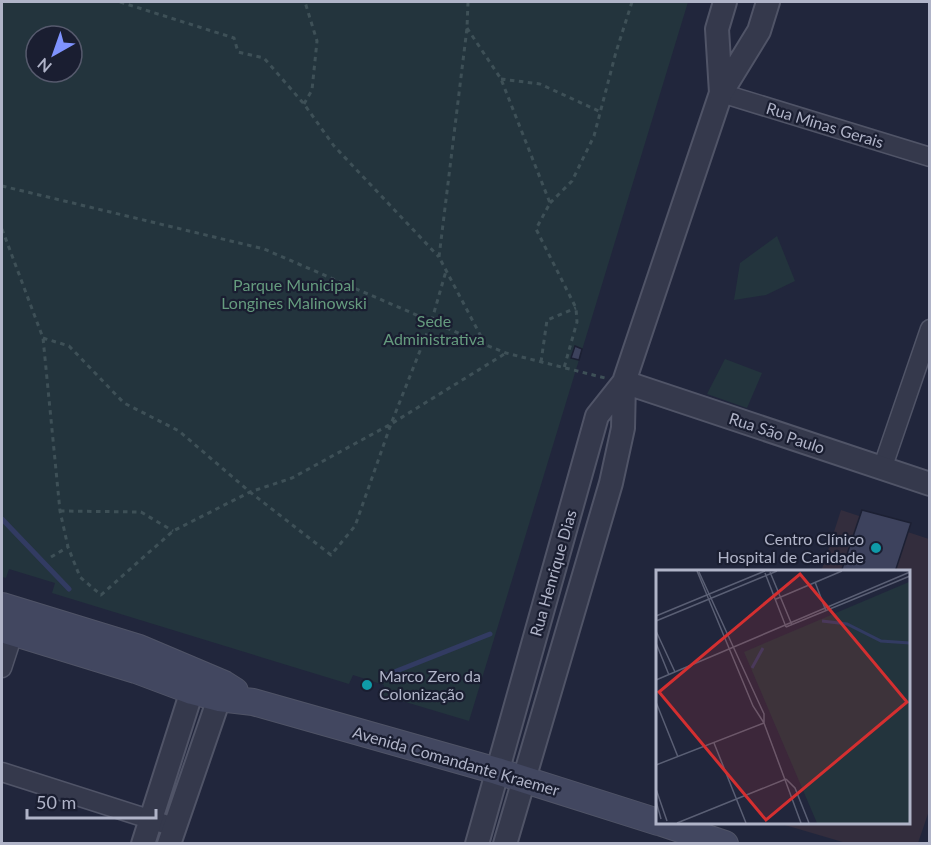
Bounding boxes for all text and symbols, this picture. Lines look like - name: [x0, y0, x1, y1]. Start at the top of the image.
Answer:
- north arrow: [24, 24, 84, 84]
- text: N: [33, 55, 55, 77]
- street label: Rua Minas Gerais: [764, 98, 886, 151]
- park label: Parque Municipal Longines Malinowski: [221, 275, 367, 312]
- park label: Sede Administrativa: [383, 311, 485, 348]
- street label: Rua São Paulo: [727, 408, 827, 457]
- street label: Rua Henrique Dias: [525, 507, 580, 638]
- place label: Centro Clínico Hospital de Caridade: [718, 529, 864, 566]
- marker: Centro Clínico Hospital de Caridade: [869, 541, 883, 555]
- inset map: [656, 570, 910, 824]
- place label: Marco Zero da Colonização: [379, 666, 481, 703]
- marker: Marco Zero da Colonização: [360, 678, 374, 692]
- street label: Avenida Comandante Kraemer: [351, 722, 562, 799]
- scale bar: [27, 782, 156, 820]
- text: 50 m: [36, 791, 76, 813]

